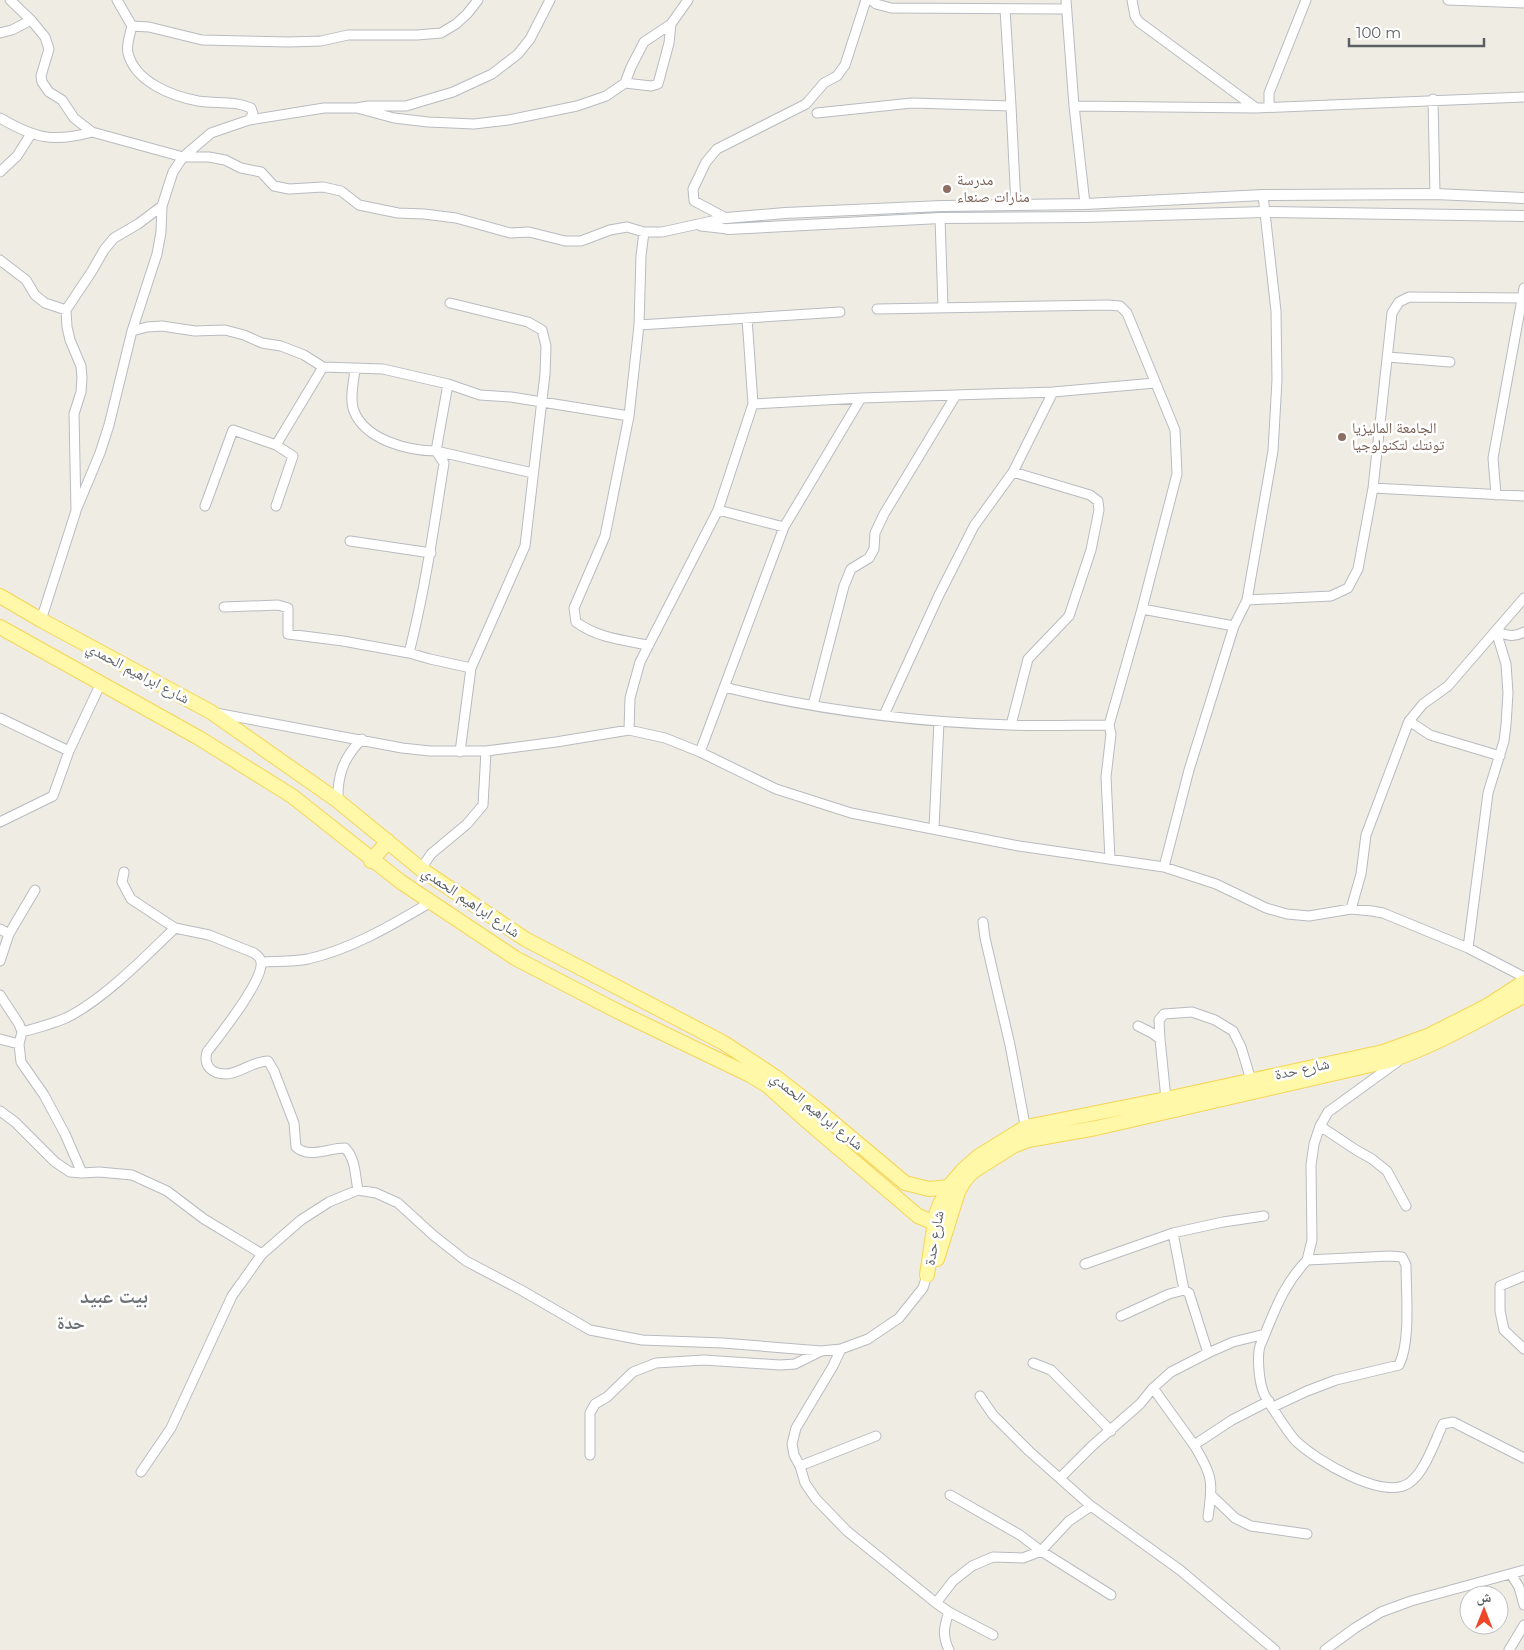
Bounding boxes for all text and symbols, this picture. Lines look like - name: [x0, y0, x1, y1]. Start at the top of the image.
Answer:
- scale bar: [1349, 15, 1484, 47]
- text: 100 m: [1356, 23, 1401, 42]
- place label: مدرسة منارات صنعاء: [957, 170, 1030, 206]
- marker: مدرسة منارات صنعاء: [941, 183, 953, 195]
- place label: الجامعة الماليزيا تونتك لتكنولوجيا: [1352, 418, 1445, 454]
- marker: الجامعة الماليزيا تونتك لتكنولوجيا: [1336, 431, 1348, 443]
- street label: شارع ابراهيم الحمدي: [82, 637, 193, 710]
- street label: شارع ابراهيم الحمدي: [417, 862, 524, 944]
- street label: شارع حدة: [1273, 1053, 1331, 1085]
- street label: شارع ابراهيم الحمدي: [765, 1067, 868, 1156]
- street label: شارع حدة: [919, 1209, 949, 1267]
- district label: بيت عبيد: [80, 1284, 148, 1308]
- district label: حدة: [57, 1312, 85, 1334]
- north arrow: [1459, 1585, 1509, 1635]
- text: ش: [1477, 1588, 1492, 1606]

